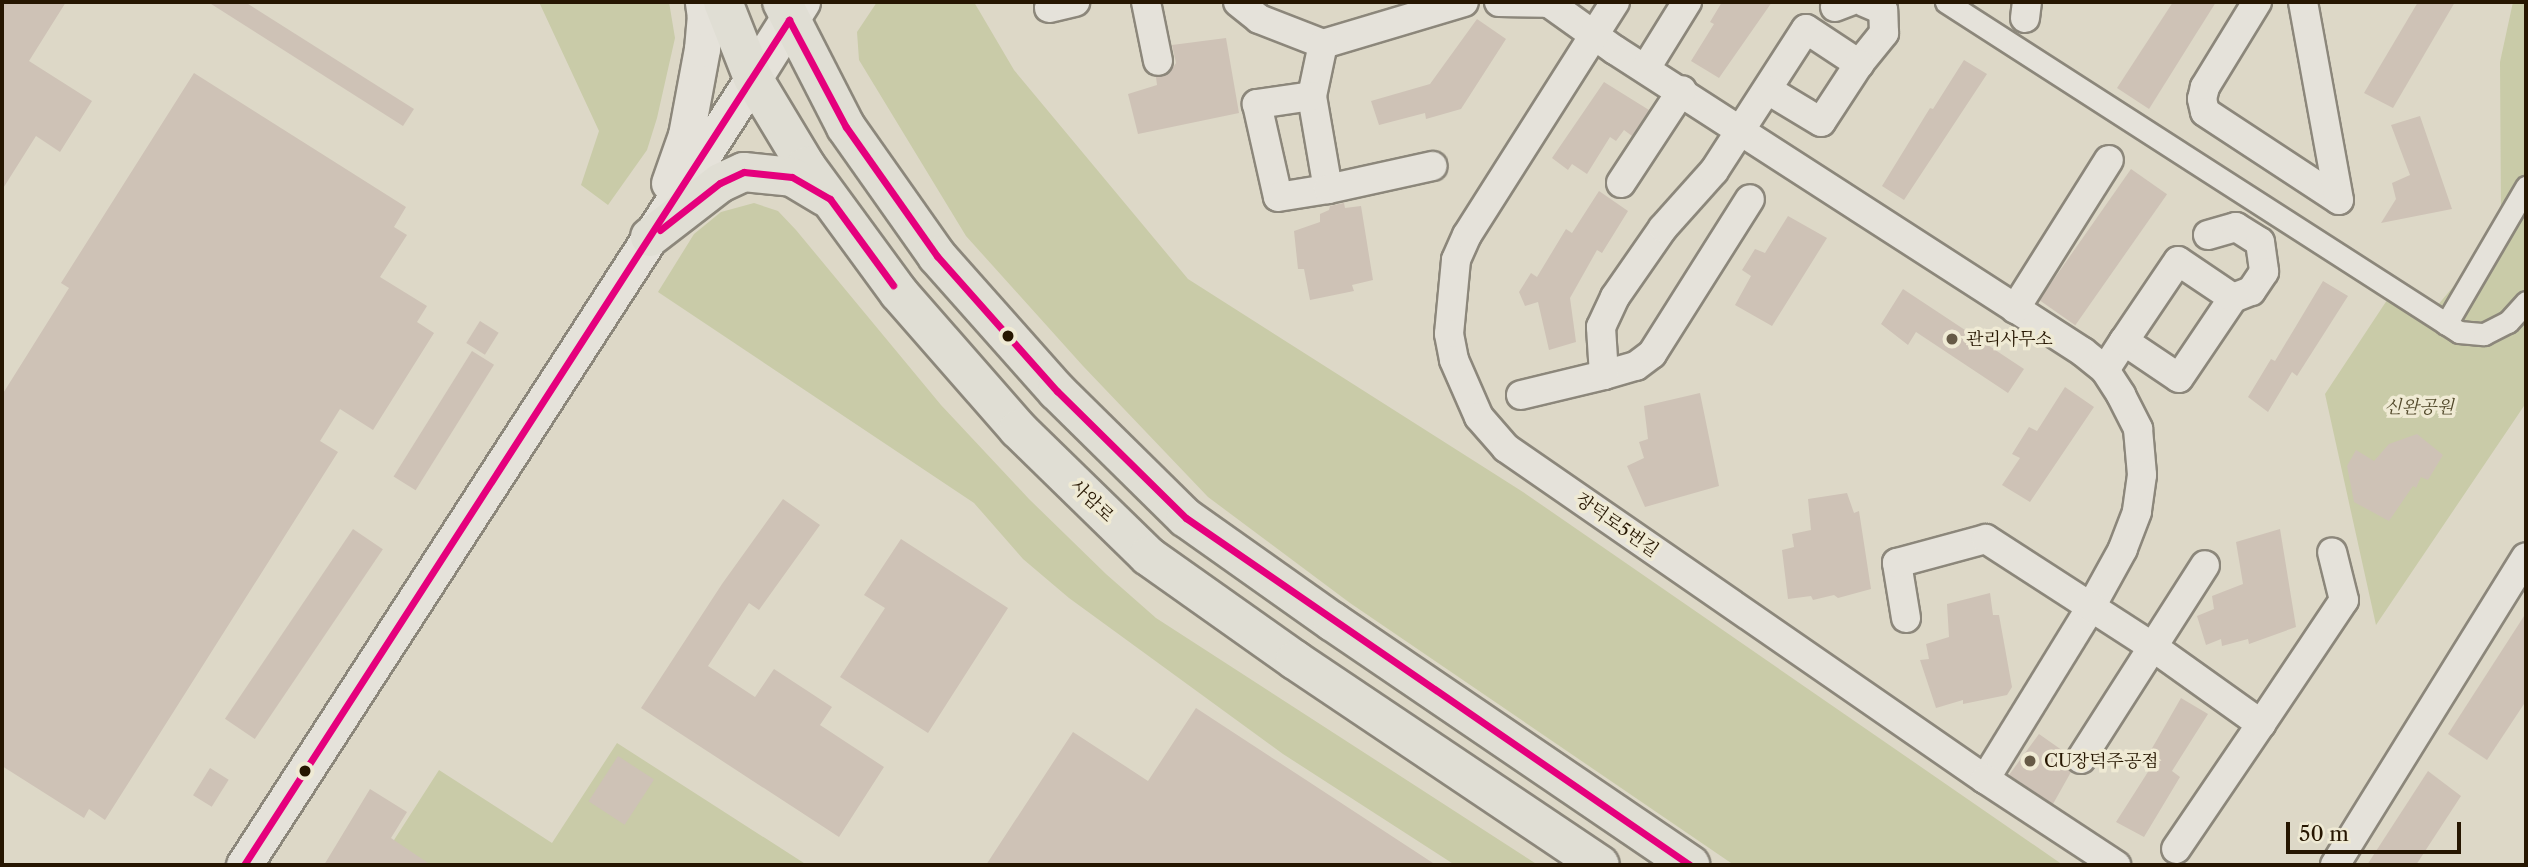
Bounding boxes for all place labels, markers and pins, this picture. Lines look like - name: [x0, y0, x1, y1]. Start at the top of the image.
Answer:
- place label: 관리사무소: [1966, 328, 2053, 350]
- unlabelled marker: [1001, 329, 1015, 343]
- marker: 관리사무소: [1944, 331, 1960, 347]
- place label: CU장덕주공점: [2044, 750, 2159, 772]
- marker: CU장덕주공점: [2022, 753, 2038, 769]
- unlabelled marker: [298, 764, 312, 778]

